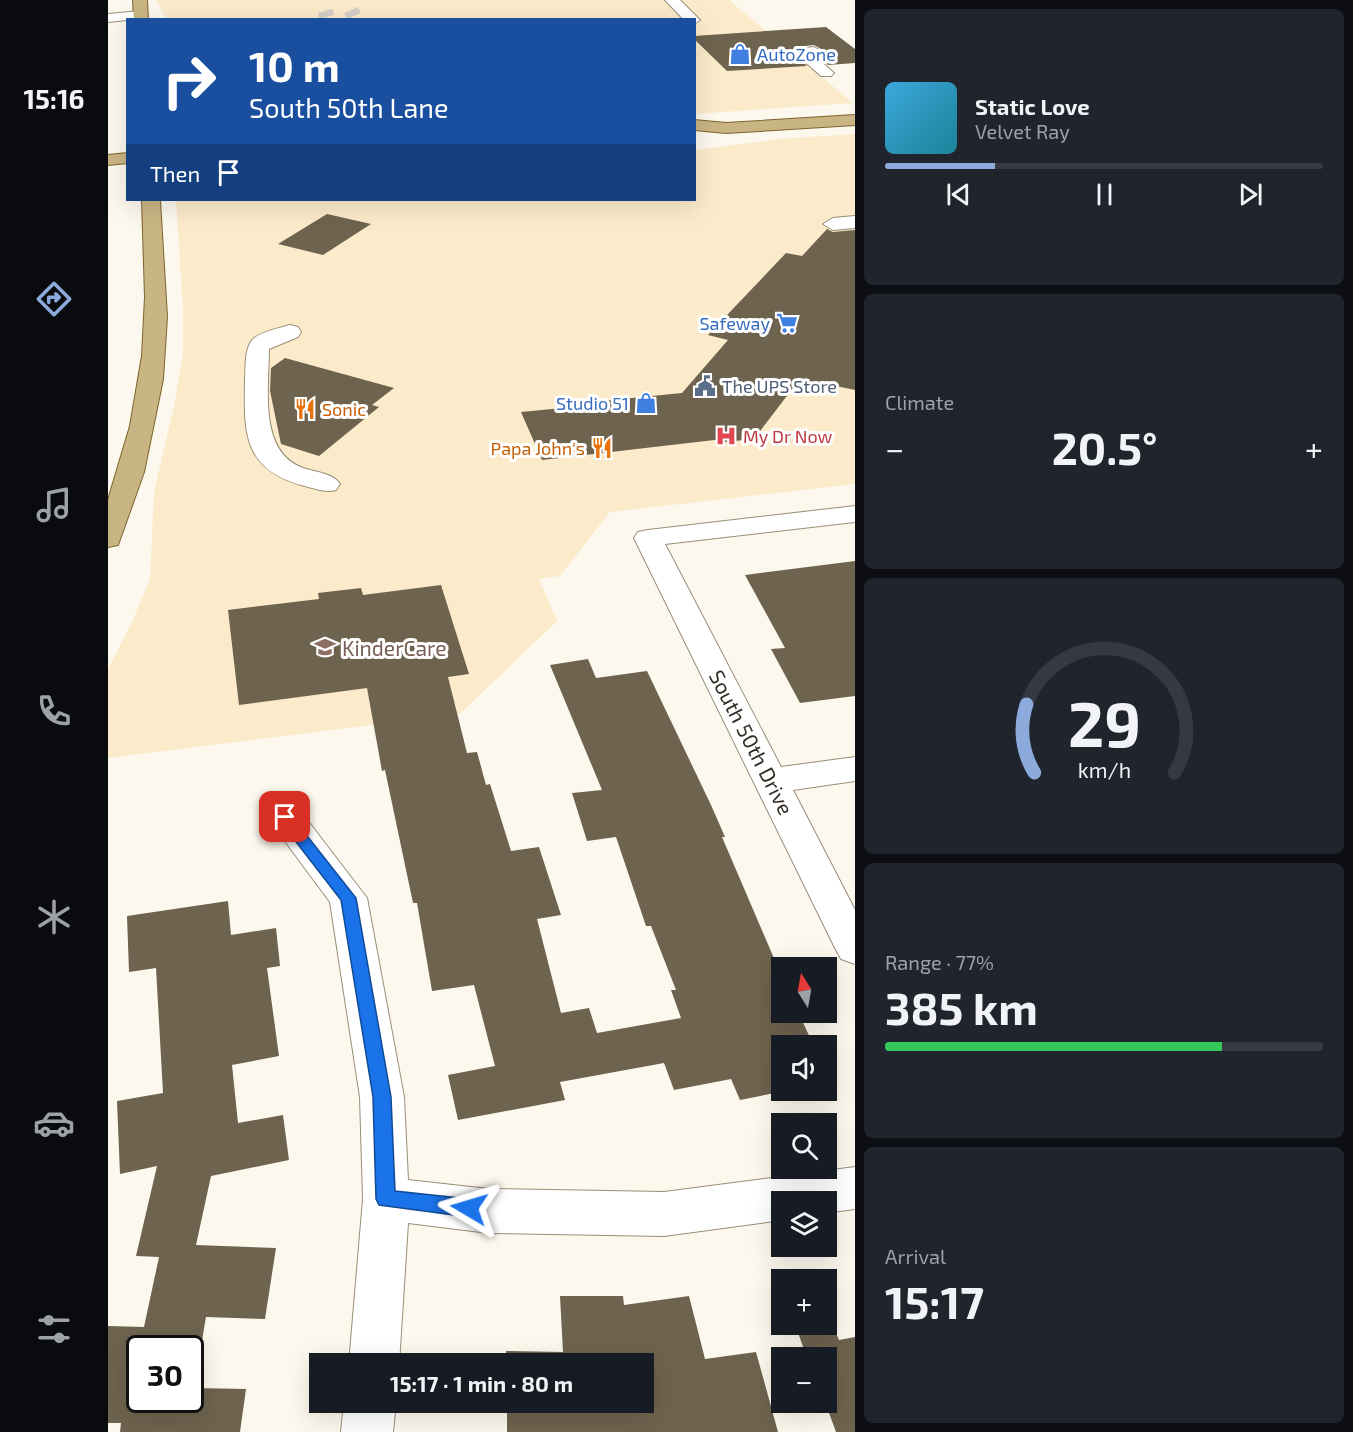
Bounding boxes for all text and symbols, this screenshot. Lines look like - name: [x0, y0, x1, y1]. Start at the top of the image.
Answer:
- text: 10 m: [249, 40, 340, 90]
- icon: right: [150, 42, 228, 120]
- shop icon: AutoZone: [728, 42, 752, 66]
- place label: AutoZone: [757, 43, 836, 65]
- text: 15:16: [23, 82, 85, 114]
- text: South 50th Lane: [249, 91, 449, 123]
- text: Static Love: [975, 93, 1090, 119]
- text: Velvet Ray: [975, 119, 1070, 143]
- icon: arrive: [212, 156, 245, 189]
- text: Then: [150, 160, 200, 186]
- icon: previous: [942, 178, 975, 211]
- icon: pause: [1088, 178, 1121, 211]
- icon: next: [1234, 178, 1267, 211]
- icon: directions: [33, 278, 75, 320]
- supermarket icon: Safeway: [775, 311, 799, 335]
- place label: Safeway: [699, 312, 770, 334]
- public building icon: The UPS Store: [693, 374, 717, 398]
- place label: The UPS Store: [722, 375, 837, 397]
- text: Climate: [885, 390, 954, 414]
- shop icon: Studio 51: [634, 391, 658, 415]
- place label: Studio 51: [556, 392, 629, 414]
- restaurant icon: Sonic: [293, 397, 317, 421]
- place label: Sonic: [322, 398, 366, 420]
- text: 20.5°: [1052, 420, 1157, 474]
- hospital icon: My Dr Now: [714, 424, 738, 448]
- place label: My Dr Now: [743, 425, 833, 447]
- text: −: [885, 428, 904, 468]
- text: +: [1305, 428, 1323, 468]
- restaurant icon: Papa John's: [590, 436, 614, 460]
- place label: Papa John's: [491, 437, 585, 459]
- icon: music: [33, 484, 75, 526]
- school or university icon: KinderCare: [313, 635, 337, 659]
- place label: KinderCare: [342, 635, 446, 660]
- street label: South 50th Drive: [705, 665, 799, 819]
- text: 29: [1067, 685, 1141, 760]
- icon: phone: [33, 690, 75, 732]
- text: km/h: [1077, 757, 1131, 782]
- pin: [259, 791, 310, 842]
- icon: arrive: [268, 800, 301, 833]
- icon: climate: [33, 896, 75, 938]
- text: Range · 77%: [885, 950, 994, 974]
- north arrow: [771, 957, 837, 1023]
- map controls: [771, 957, 837, 1413]
- text: 385 km: [885, 980, 1038, 1034]
- button: sound: [771, 1035, 837, 1101]
- icon: car: [33, 1102, 75, 1144]
- button: search: [771, 1113, 837, 1179]
- position arrow: [437, 1176, 501, 1240]
- button: layers: [771, 1191, 837, 1257]
- text: Arrival: [885, 1244, 946, 1268]
- button: +: [771, 1269, 837, 1335]
- text: 15:17: [885, 1274, 984, 1328]
- icon: filters: [33, 1308, 75, 1350]
- speed limit sign: 30: [126, 1335, 204, 1413]
- button: −: [771, 1347, 837, 1413]
- text: 15:17 · 1 min · 80 m: [390, 1370, 573, 1396]

